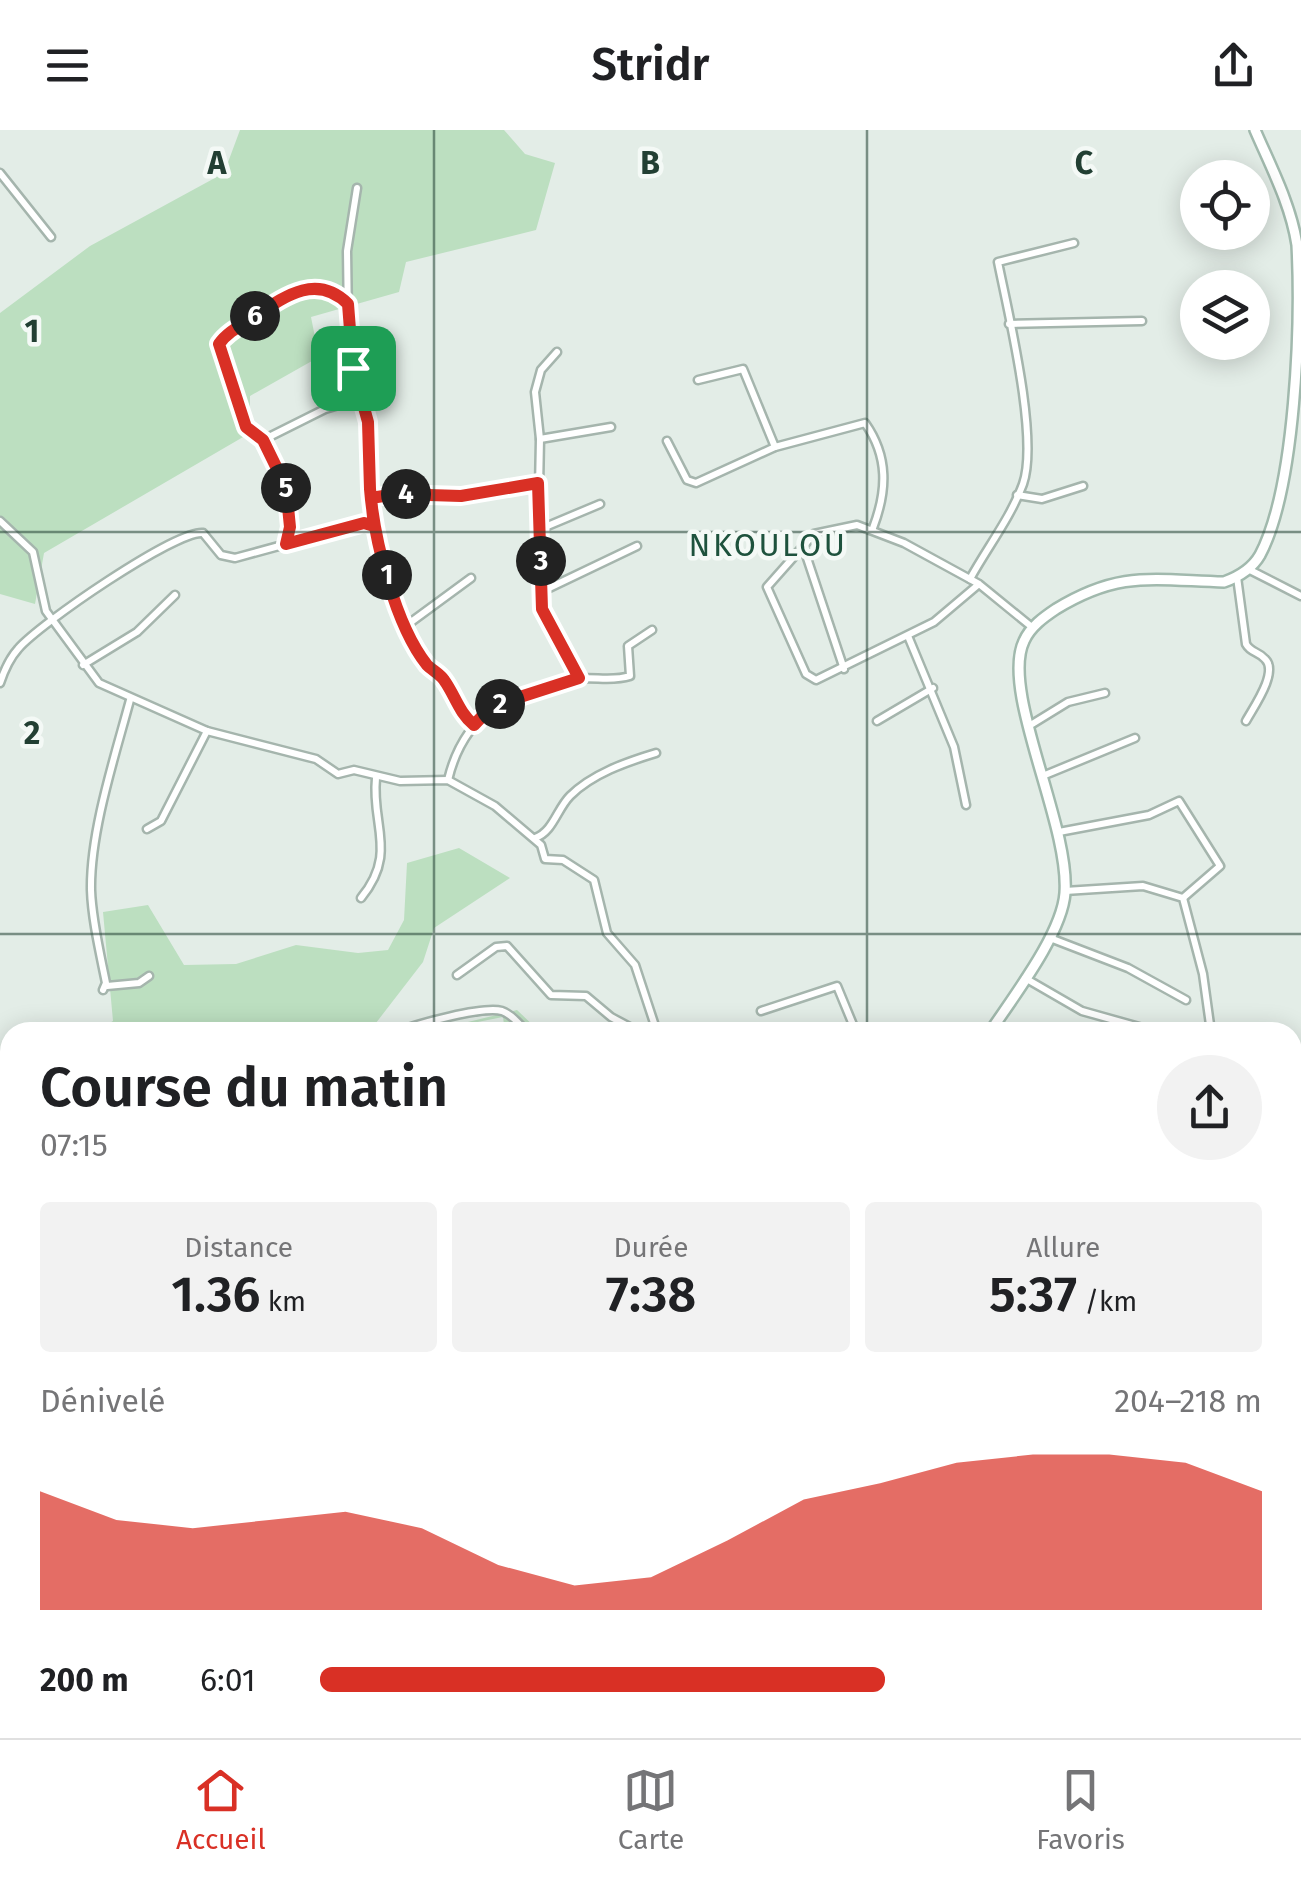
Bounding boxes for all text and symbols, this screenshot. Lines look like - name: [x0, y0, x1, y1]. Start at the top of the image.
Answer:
- icon: menu: [40, 38, 95, 93]
- text: Stridr: [592, 38, 709, 92]
- icon: share: [1206, 38, 1261, 93]
- text: A: [207, 144, 228, 182]
- text: B: [640, 144, 660, 182]
- text: C: [1075, 144, 1094, 182]
- map controls: [1180, 160, 1270, 360]
- button: locate: [1180, 160, 1270, 250]
- button: layers: [1180, 270, 1270, 360]
- pin: 6: [230, 291, 280, 341]
- text: 6: [247, 299, 263, 332]
- text: 1: [25, 312, 39, 350]
- pin: [311, 326, 396, 411]
- icon: arrive: [326, 341, 381, 396]
- pin: 5: [261, 463, 311, 513]
- pin: 4: [381, 469, 431, 519]
- text: 5: [278, 471, 294, 504]
- text: 4: [398, 477, 414, 510]
- district label: NKOULOU: [689, 526, 847, 564]
- pin: 3: [516, 536, 566, 586]
- text: 3: [534, 544, 548, 577]
- pin: 1: [362, 550, 412, 600]
- text: 1: [381, 558, 394, 591]
- pin: 2: [475, 679, 525, 729]
- text: 2: [493, 687, 507, 720]
- text: 2: [24, 714, 40, 752]
- text: Course du matin: [40, 1055, 448, 1121]
- button: share: [1157, 1055, 1262, 1160]
- text: 07:15: [40, 1126, 108, 1164]
- text: Distance: [184, 1231, 293, 1264]
- text: Durée: [614, 1231, 688, 1264]
- text: Allure: [1026, 1231, 1100, 1264]
- text: 1.36: [171, 1264, 260, 1324]
- text: 7:38: [606, 1264, 696, 1324]
- text: 5:37: [989, 1264, 1077, 1324]
- text: km: [260, 1285, 306, 1318]
- text: /km: [1077, 1285, 1137, 1318]
- text: Dénivelé: [40, 1382, 166, 1420]
- text: 204–218 m: [1114, 1382, 1262, 1420]
- text: 200 m: [40, 1661, 129, 1699]
- text: 6:01: [200, 1661, 256, 1699]
- tab: Accueil: [176, 1763, 266, 1856]
- tab: Carte: [618, 1763, 684, 1856]
- tab: Favoris: [1036, 1763, 1125, 1856]

